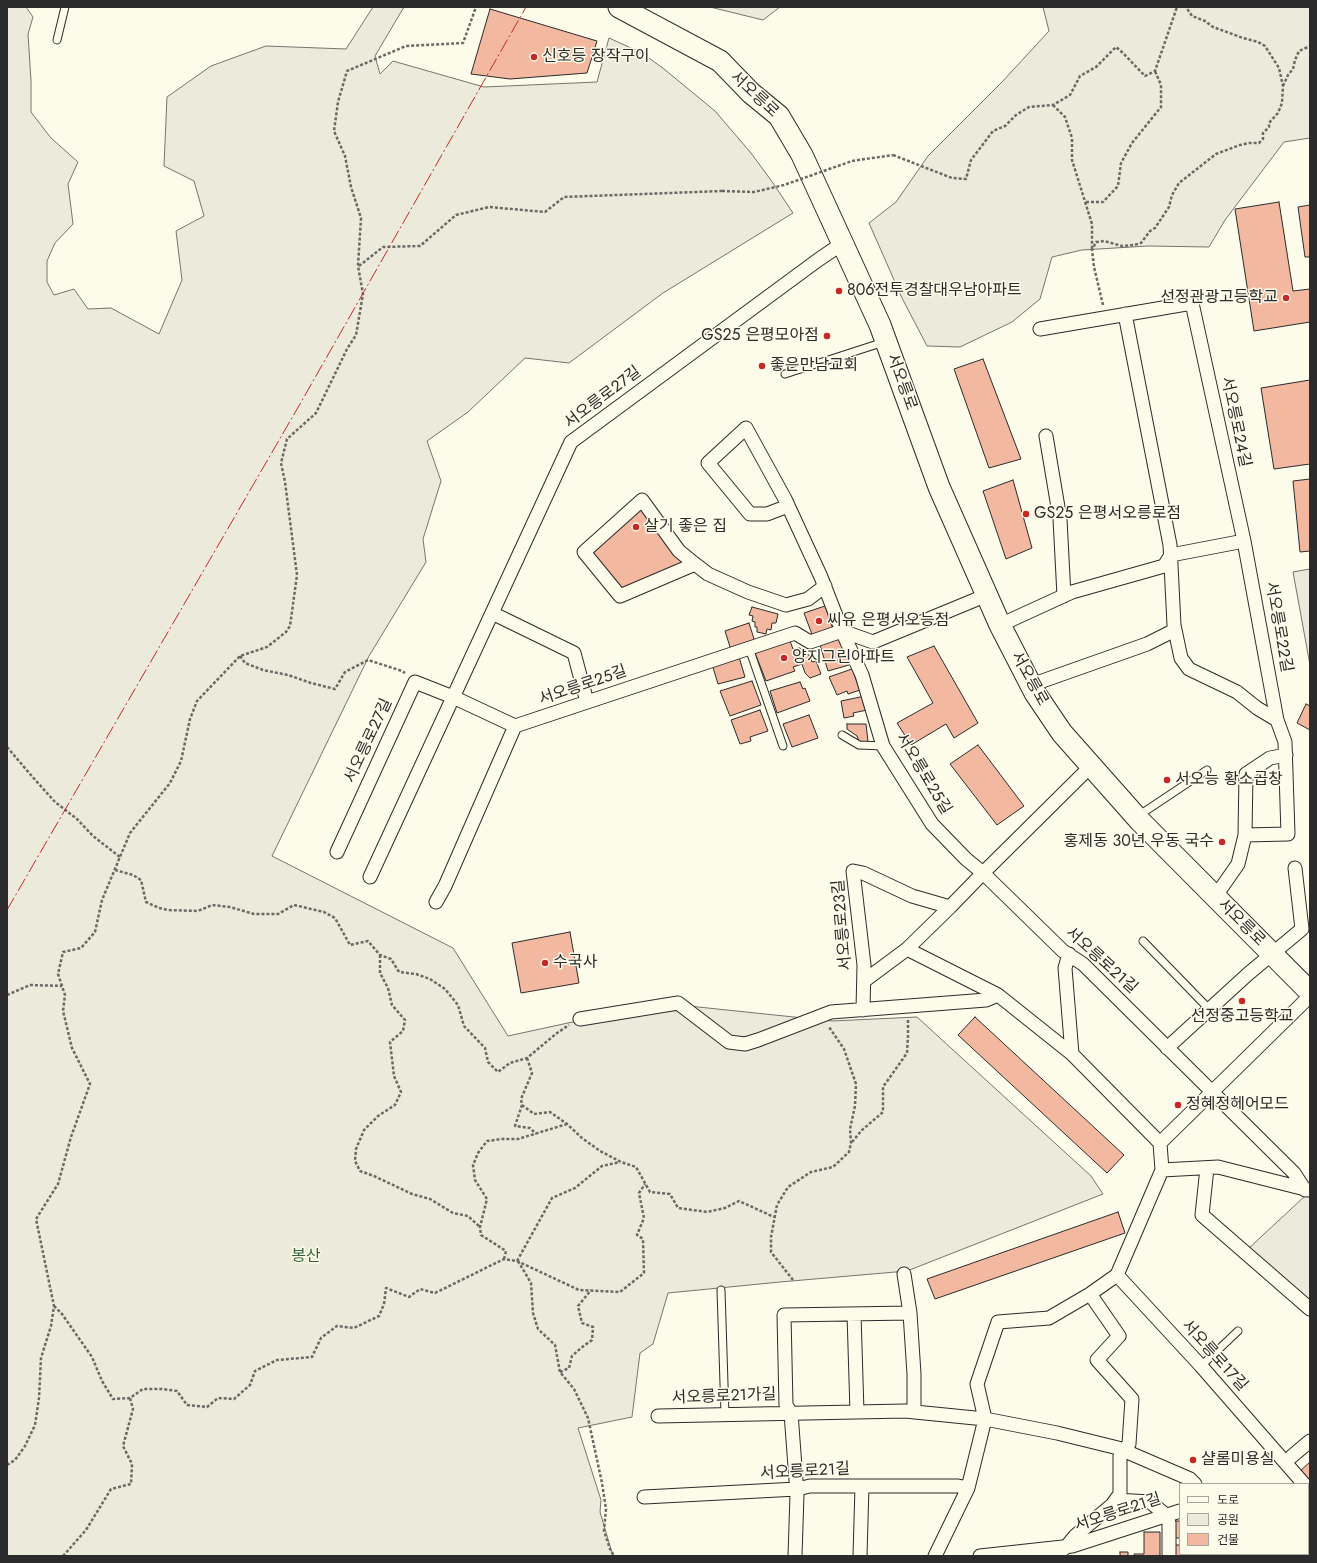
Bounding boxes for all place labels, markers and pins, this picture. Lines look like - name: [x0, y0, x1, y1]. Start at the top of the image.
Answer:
- place label: 신호등 장작구이: [542, 47, 650, 67]
- marker: 신호등 장작구이: [529, 52, 539, 62]
- place label: 806전투경찰대우남아파트: [847, 281, 1022, 301]
- marker: 806전투경찰대우남아파트: [834, 286, 844, 296]
- place label: 선정관광고등학교: [1160, 288, 1278, 308]
- marker: 선정관광고등학교: [1281, 293, 1291, 303]
- place label: GS25 은평모아점: [701, 326, 819, 346]
- marker: GS25 은평모아점: [822, 331, 832, 341]
- place label: 좋은만남교회: [770, 356, 858, 376]
- marker: 좋은만남교회: [757, 361, 767, 371]
- place label: GS25 은평서오릉로점: [1034, 504, 1181, 524]
- marker: GS25 은평서오릉로점: [1021, 509, 1031, 519]
- place label: 살기 좋은 집: [644, 517, 727, 537]
- marker: 살기 좋은 집: [631, 522, 641, 532]
- place label: 씨유 은평서오능점: [827, 611, 950, 631]
- marker: 씨유 은평서오능점: [814, 616, 824, 626]
- place label: 양지그린아파트: [792, 648, 895, 668]
- marker: 양지그린아파트: [779, 653, 789, 663]
- place label: 서오능 황소곱창: [1175, 770, 1283, 790]
- marker: 서오능 황소곱창: [1162, 775, 1172, 785]
- place label: 홍제동 30년 우동 국수: [1064, 832, 1214, 852]
- marker: 홍제동 30년 우동 국수: [1217, 837, 1227, 847]
- place label: 수국사: [553, 953, 597, 973]
- marker: 수국사: [540, 958, 550, 968]
- marker: 선정중고등학교: [1237, 996, 1247, 1006]
- place label: 선정중고등학교: [1190, 1007, 1294, 1027]
- place label: 정혜정헤어모드: [1186, 1095, 1289, 1115]
- marker: 정혜정헤어모드: [1173, 1100, 1183, 1110]
- place label: 샬롬미용실: [1201, 1450, 1275, 1470]
- marker: 샬롬미용실: [1188, 1455, 1198, 1465]

